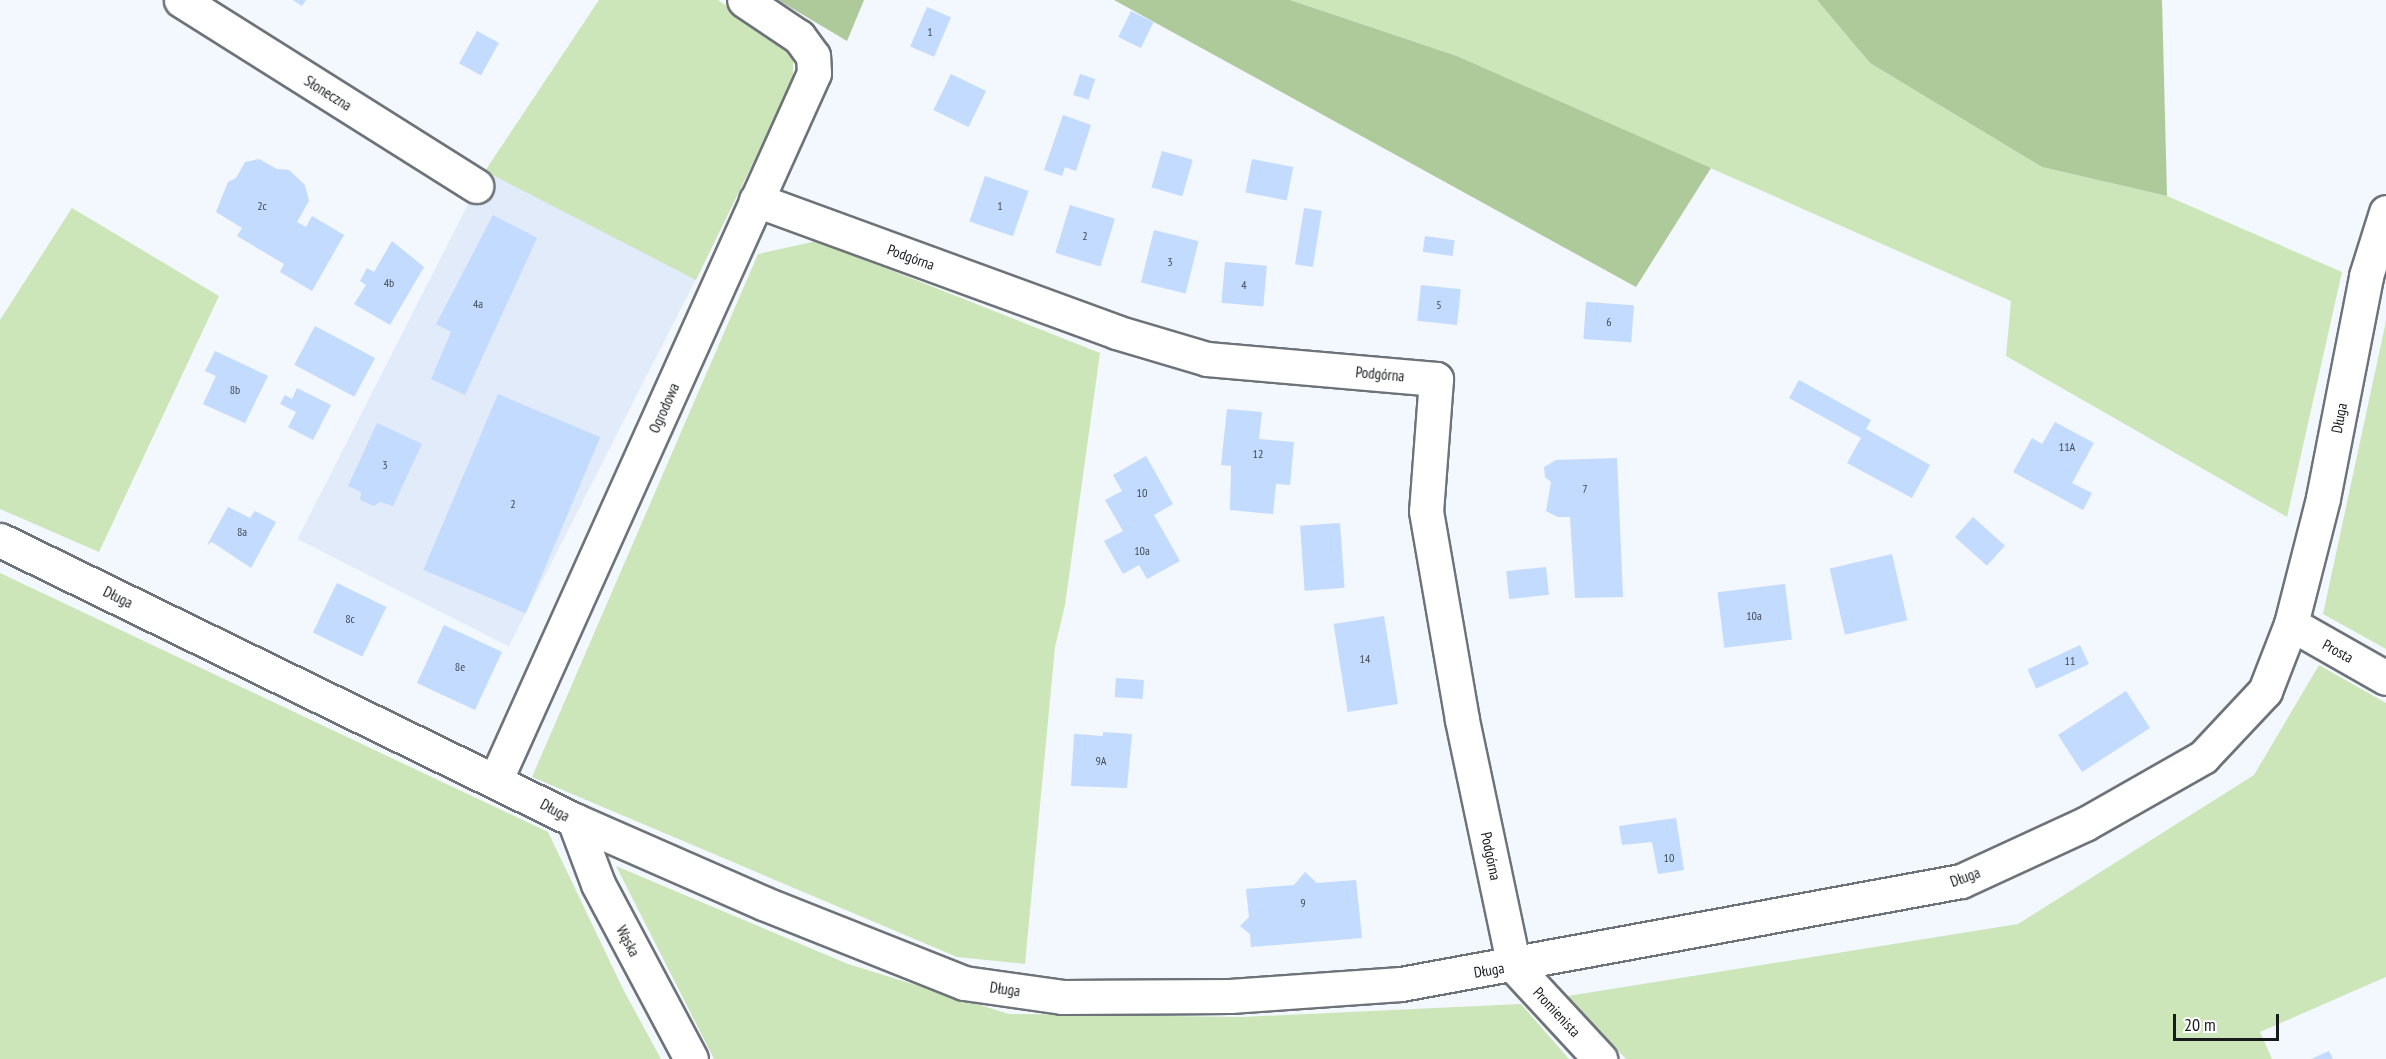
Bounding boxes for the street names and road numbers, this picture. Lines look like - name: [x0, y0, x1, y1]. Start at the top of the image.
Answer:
- street label: Słoneczna: [301, 72, 355, 114]
- street label: Podgórna: [885, 240, 937, 274]
- street label: Podgórna: [1355, 363, 1405, 385]
- street label: Ogrodowa: [645, 380, 683, 436]
- street label: Długa: [2327, 401, 2351, 435]
- street label: Długa: [100, 582, 136, 612]
- street label: Prosta: [2320, 635, 2356, 667]
- street label: Długa: [537, 795, 573, 825]
- street label: Podgórna: [1477, 830, 1505, 882]
- street label: Długa: [1948, 863, 1982, 891]
- street label: Wąska: [612, 922, 644, 960]
- street label: Długa: [1473, 959, 1505, 981]
- street label: Długa: [989, 978, 1021, 1000]
- street label: Promienista: [1530, 983, 1584, 1041]

